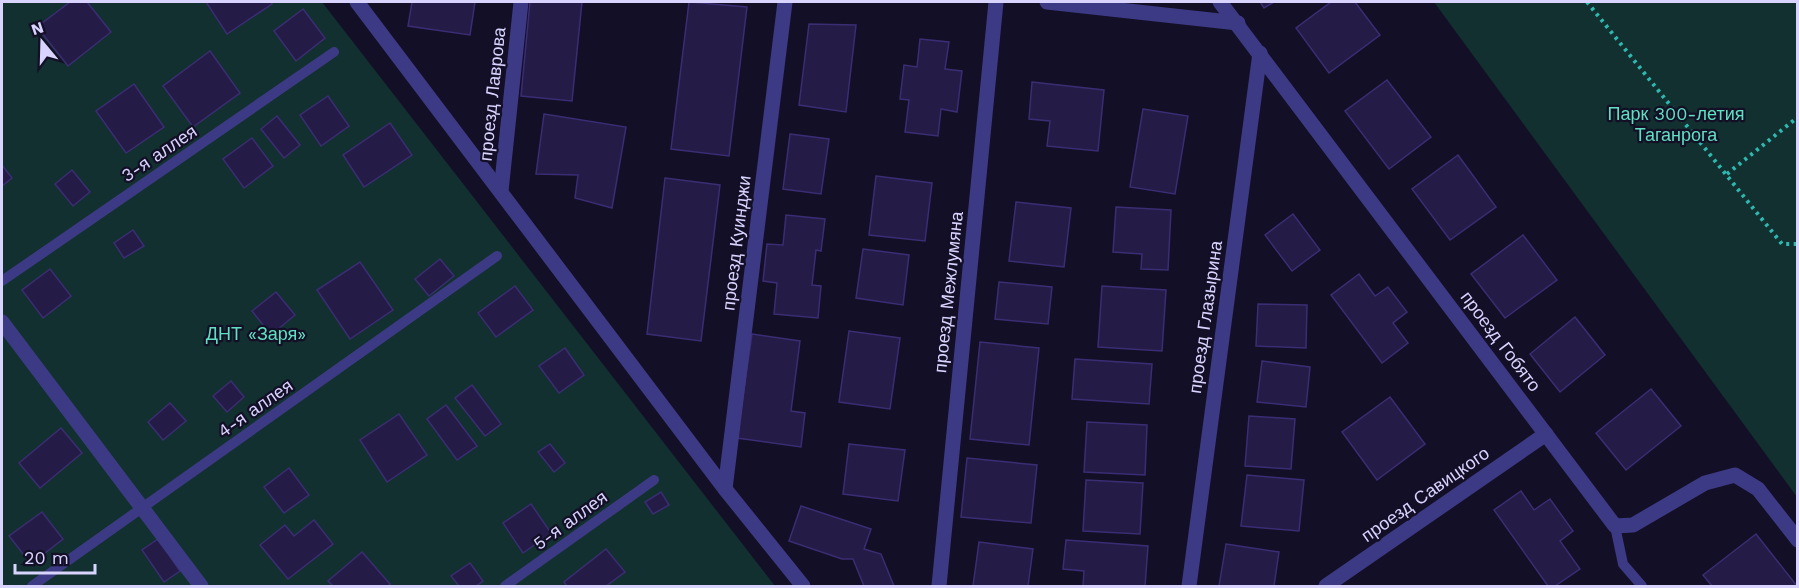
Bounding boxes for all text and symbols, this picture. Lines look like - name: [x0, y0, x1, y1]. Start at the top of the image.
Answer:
- north arrow: [12, 12, 72, 72]
- text: N: [29, 17, 46, 39]
- street label: проезд Лаврова: [475, 25, 510, 162]
- park label: Парк 300-летия Таганрога: [1608, 103, 1745, 145]
- street label: 3-я аллея: [117, 120, 201, 186]
- street label: проезд Куинджи: [717, 174, 755, 312]
- street label: проезд Межлумяна: [929, 209, 967, 374]
- street label: проезд Глазырина: [1184, 238, 1226, 395]
- street label: проезд Гобято: [1456, 287, 1546, 395]
- park label: ДНТ «Заря»: [206, 323, 306, 344]
- street label: 4-я аллея: [213, 374, 297, 442]
- street label: проезд Савицкого: [1357, 442, 1493, 546]
- street label: 5-я аллея: [529, 486, 611, 554]
- scale bar: [15, 537, 94, 575]
- text: 20 m: [24, 547, 69, 568]

